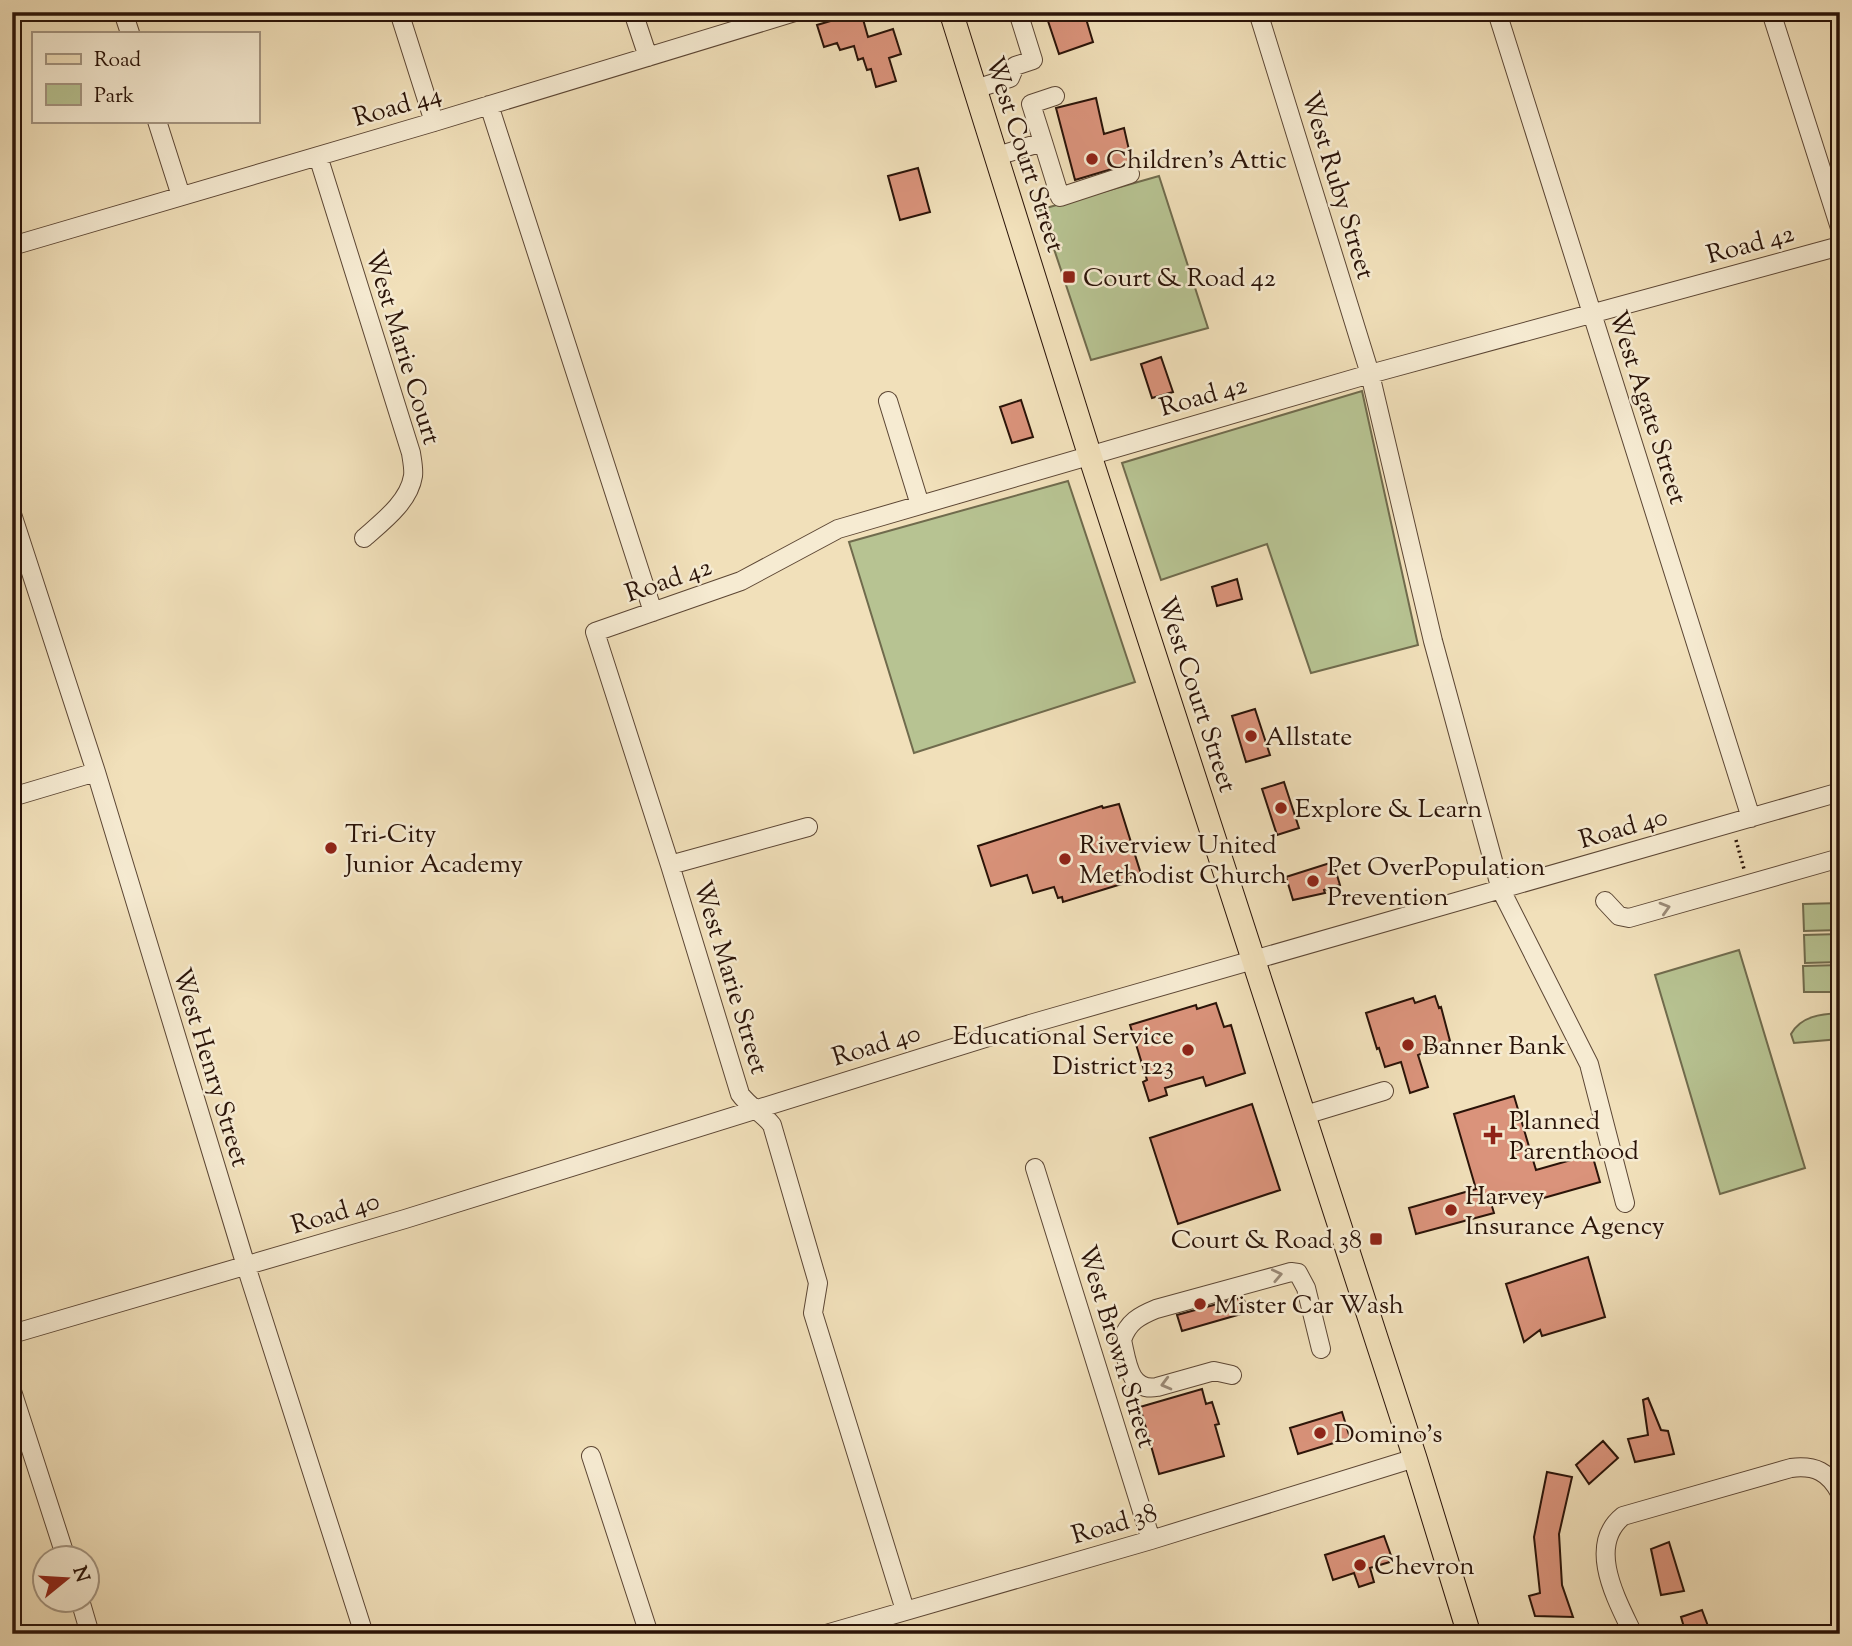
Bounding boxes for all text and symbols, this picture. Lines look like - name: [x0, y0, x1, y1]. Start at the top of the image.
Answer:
- legend: [32, 32, 259, 122]
- text: Road: [94, 46, 141, 76]
- street label: West Court Street: [975, 52, 1073, 258]
- street label: Road 44: [349, 77, 446, 138]
- text: Park: [94, 82, 135, 112]
- street label: West Ruby Street: [1290, 87, 1383, 284]
- place label: Children's Attic: [1106, 143, 1287, 180]
- marker: Children's Attic: [1084, 151, 1100, 167]
- street label: Road 42: [1703, 216, 1799, 275]
- street label: West Marie Court: [354, 246, 449, 450]
- place label: Court & Road 42: [1083, 261, 1276, 298]
- marker: Court & Road 42: [1061, 269, 1077, 285]
- street label: West Agate Street: [1598, 306, 1695, 510]
- street label: Road 42: [1156, 367, 1252, 427]
- street label: Road 42: [621, 549, 717, 613]
- street label: West Court Street: [1147, 592, 1245, 798]
- place label: Allstate: [1265, 720, 1352, 757]
- marker: Allstate: [1243, 728, 1259, 744]
- place label: Explore & Learn: [1295, 792, 1482, 829]
- street label: Road 40: [1575, 799, 1672, 860]
- marker: Explore & Learn: [1273, 800, 1289, 816]
- place label: Tri-City Junior Academy: [343, 817, 523, 884]
- place label: Riverview United Methodist Church: [1079, 828, 1287, 895]
- marker: Tri-City Junior Academy: [323, 840, 339, 856]
- place label: Pet OverPopulation Prevention: [1327, 850, 1545, 917]
- marker: Riverview United Methodist Church: [1057, 851, 1073, 867]
- marker: Pet OverPopulation Prevention: [1305, 873, 1321, 889]
- street label: West Marie Street: [683, 876, 777, 1079]
- one-way arrow: [1659, 902, 1671, 917]
- street label: West Henry Street: [162, 964, 257, 1172]
- street label: Road 40: [828, 1015, 925, 1077]
- place label: Educational Service District 123: [953, 1019, 1174, 1086]
- place label: Banner Bank: [1422, 1029, 1566, 1066]
- marker: Banner Bank: [1400, 1037, 1416, 1053]
- marker: Educational Service District 123: [1180, 1042, 1196, 1058]
- place label: Planned Parenthood: [1509, 1104, 1639, 1171]
- marker: Planned Parenthood: [1483, 1125, 1503, 1145]
- place label: Harvey Insurance Agency: [1465, 1179, 1665, 1246]
- street label: Road 40: [287, 1183, 384, 1245]
- marker: Harvey Insurance Agency: [1443, 1202, 1459, 1218]
- place label: Court & Road 38: [1171, 1223, 1362, 1260]
- marker: Court & Road 38: [1368, 1231, 1384, 1247]
- street label: West Brown Street: [1067, 1241, 1164, 1453]
- one-way arrow: [1271, 1269, 1283, 1284]
- place label: Mister Car Wash: [1214, 1288, 1404, 1325]
- marker: Mister Car Wash: [1192, 1296, 1208, 1312]
- one-way arrow: [1161, 1376, 1173, 1391]
- place label: Domino's: [1334, 1417, 1443, 1454]
- marker: Domino's: [1312, 1425, 1328, 1441]
- street label: Road 38: [1068, 1496, 1162, 1555]
- north arrow: [32, 1544, 102, 1614]
- place label: Chevron: [1374, 1549, 1475, 1586]
- marker: Chevron: [1352, 1557, 1368, 1573]
- text: N: [65, 1563, 95, 1586]

